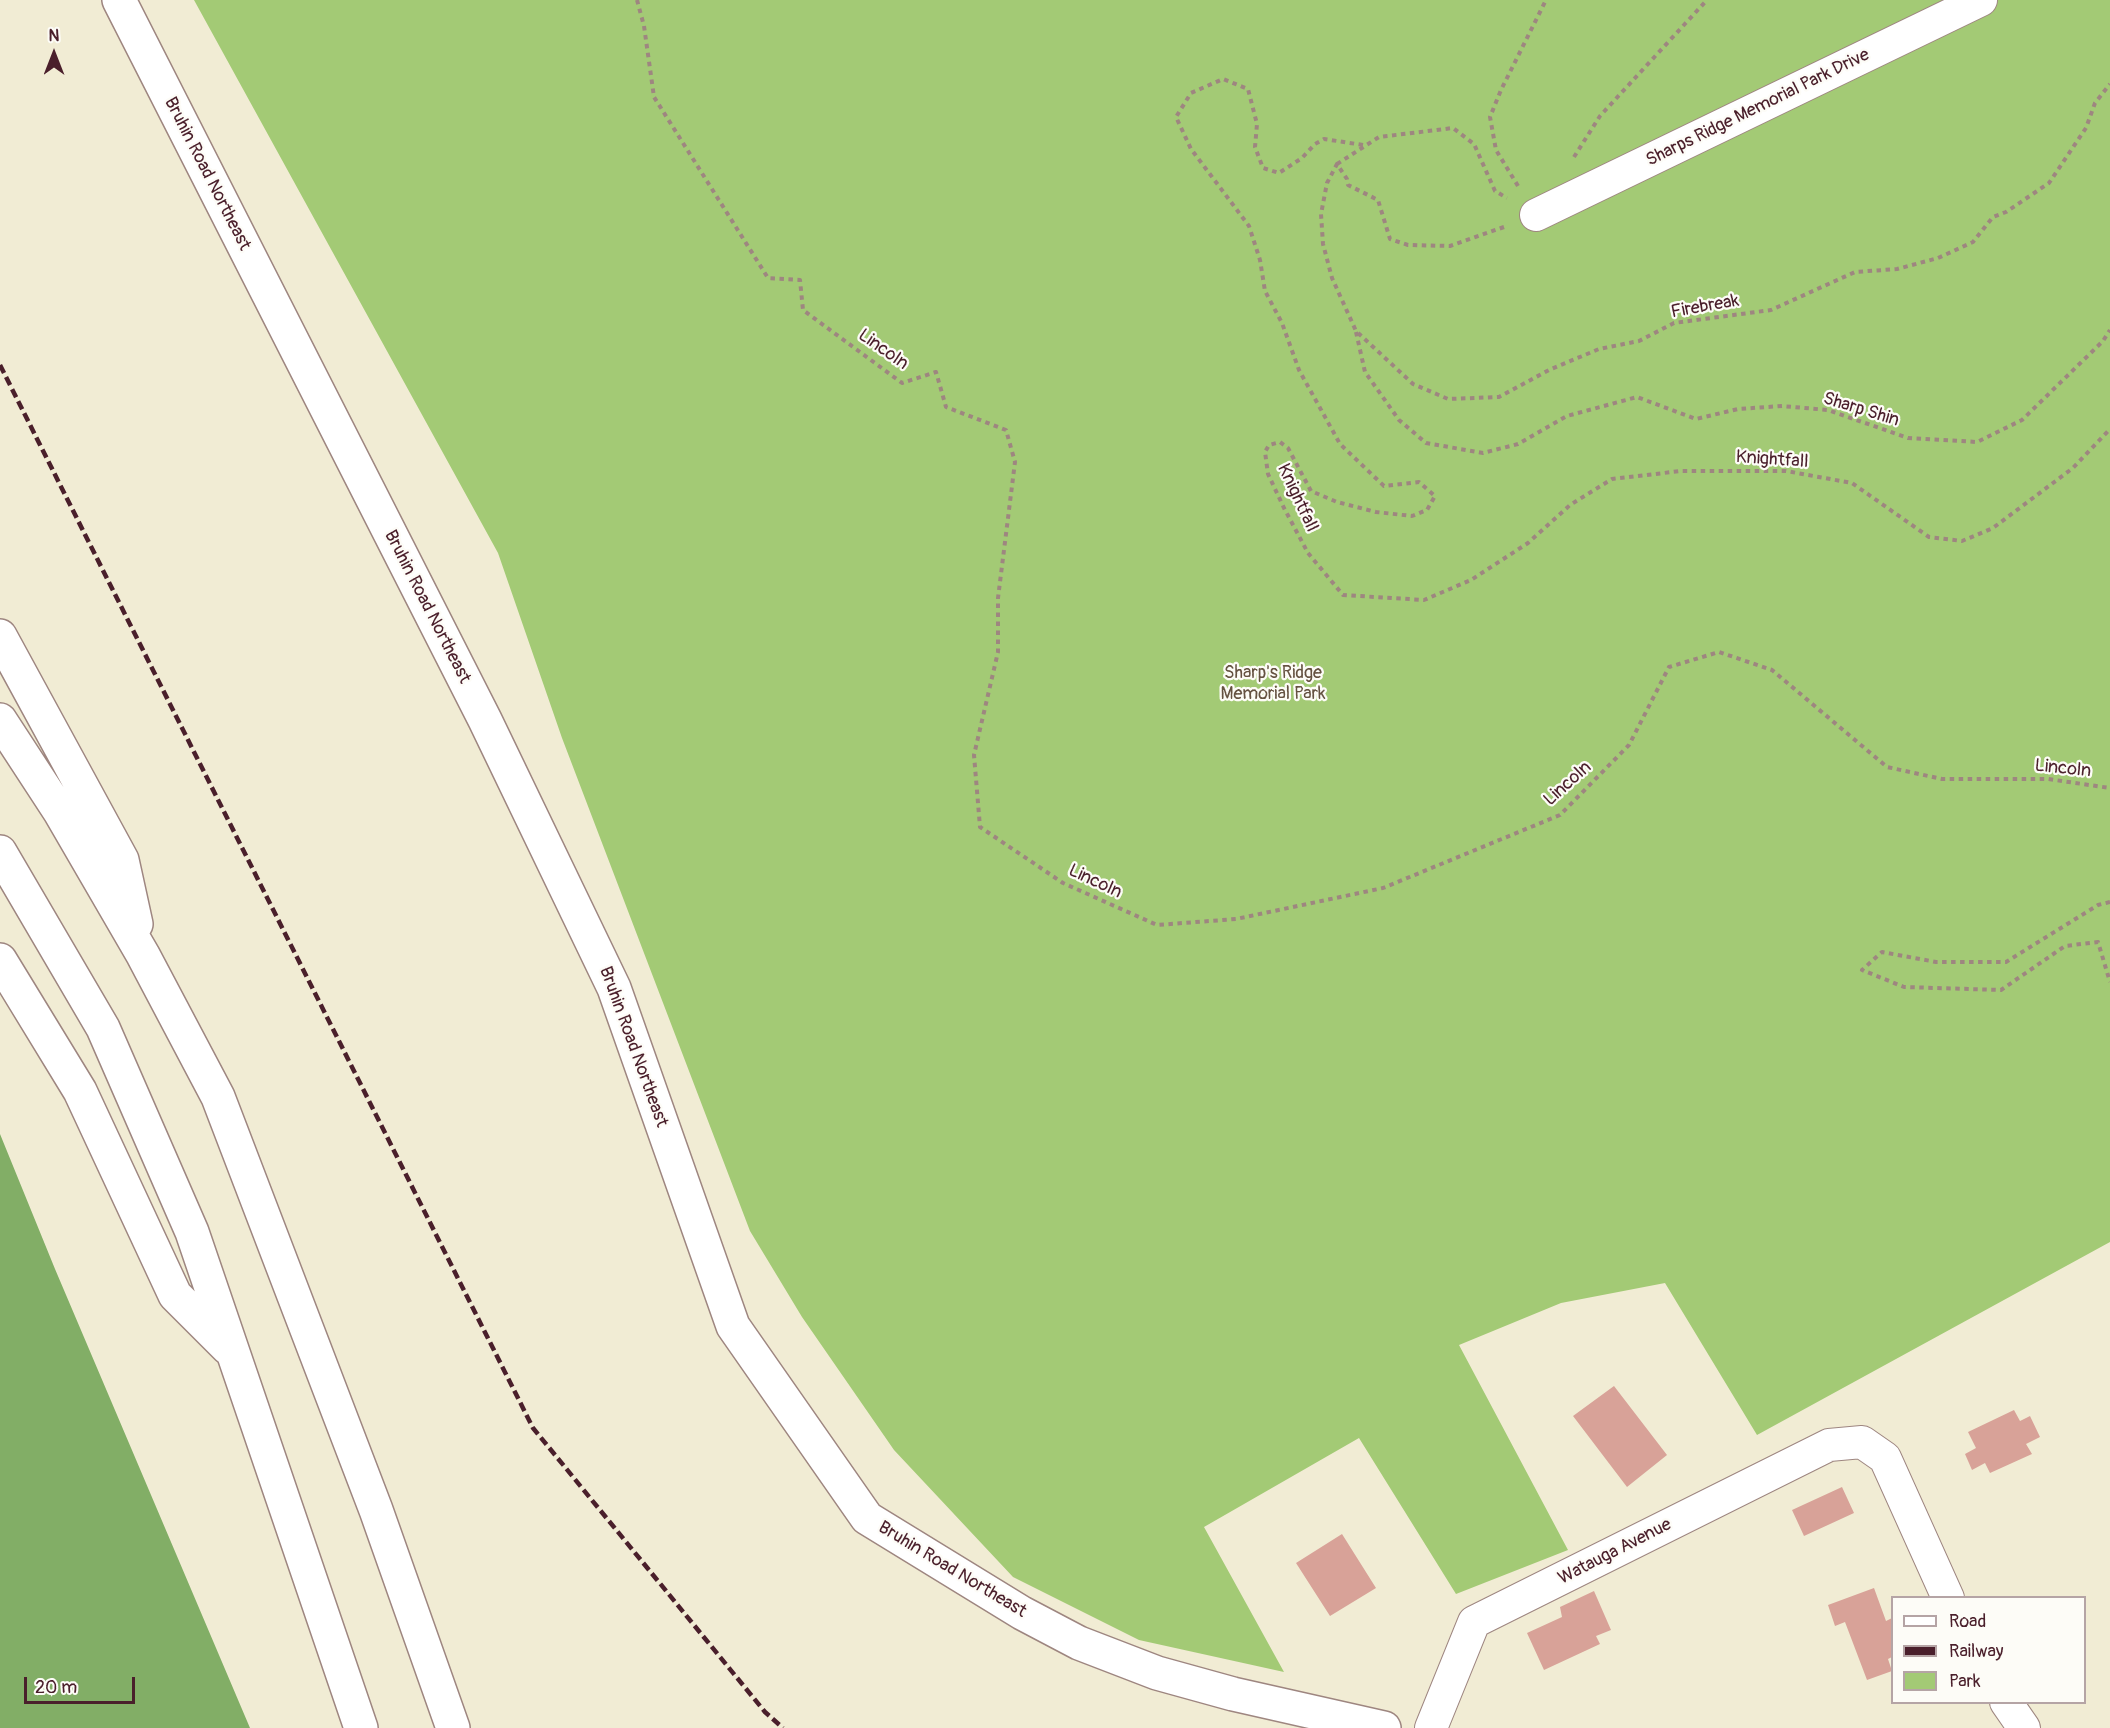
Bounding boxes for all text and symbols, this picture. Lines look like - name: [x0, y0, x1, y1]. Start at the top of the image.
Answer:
- north arrow: [24, 24, 84, 84]
- text: N: [49, 26, 59, 46]
- street label: Sharps Ridge Memorial Park Drive: [1643, 44, 1873, 172]
- street label: Bruhin Road Northeast: [159, 94, 255, 254]
- street label: Firebreak: [1669, 290, 1741, 324]
- street label: Lincoln: [854, 325, 912, 375]
- street label: Sharp Shin: [1820, 388, 1902, 432]
- street label: Knightfall: [1735, 447, 1809, 473]
- street label: Knightfall: [1272, 460, 1322, 536]
- street label: Bruhin Road Northeast: [379, 527, 475, 687]
- park label: Sharp's Ridge Memorial Park: [1220, 662, 1326, 704]
- street label: Lincoln: [2034, 755, 2092, 783]
- street label: Lincoln: [1540, 757, 1596, 811]
- street label: Lincoln: [1065, 860, 1125, 904]
- street label: Bruhin Road Northeast: [594, 964, 672, 1130]
- street label: Watauga Avenue: [1555, 1514, 1675, 1590]
- street label: Bruhin Road Northeast: [874, 1517, 1030, 1623]
- legend: [1891, 1596, 2086, 1704]
- text: Road: [1949, 1610, 1986, 1633]
- text: Railway: [1949, 1640, 2004, 1663]
- scale bar: [27, 1665, 138, 1703]
- text: Park: [1949, 1670, 1981, 1693]
- text: 20 m: [35, 1676, 77, 1699]

